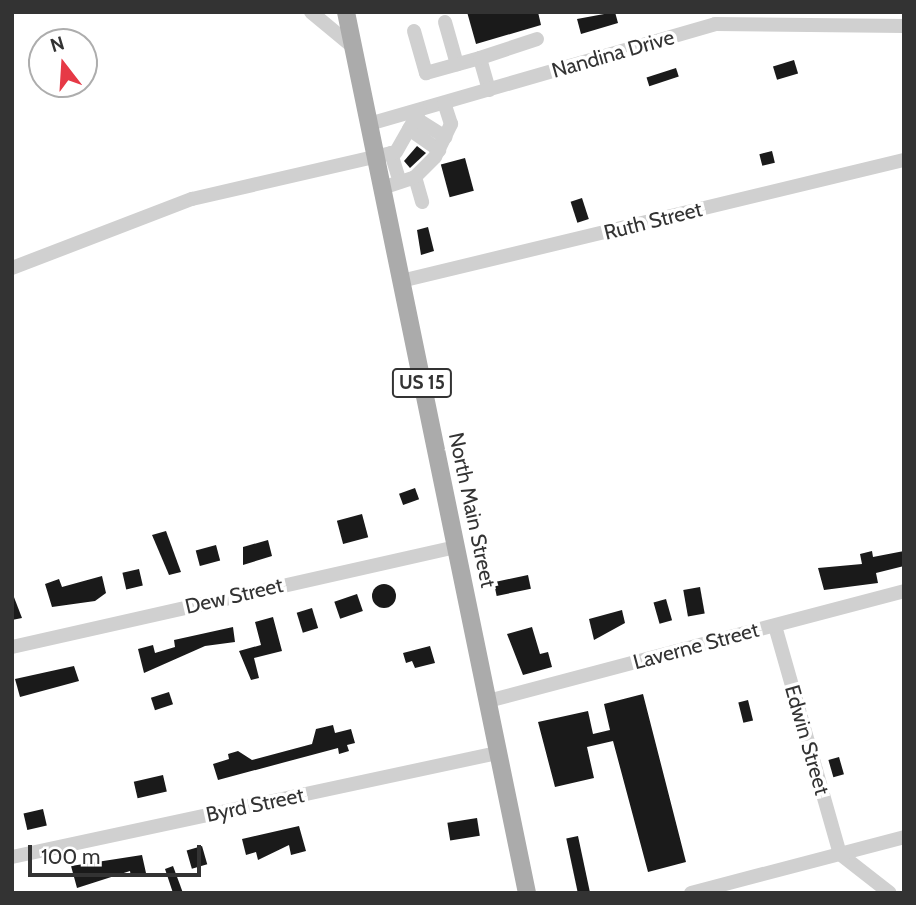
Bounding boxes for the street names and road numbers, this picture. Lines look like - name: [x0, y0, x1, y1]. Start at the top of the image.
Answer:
- street label: Nandina Drive: [549, 25, 677, 83]
- street label: Ruth Street: [601, 197, 705, 245]
- road number: US 15: [390, 368, 453, 398]
- street label: North Main Street: [443, 430, 501, 590]
- street label: Dew Street: [183, 572, 285, 620]
- street label: Laverne Street: [630, 617, 762, 675]
- street label: Edwin Street: [779, 682, 835, 798]
- street label: Byrd Street: [204, 782, 306, 828]

